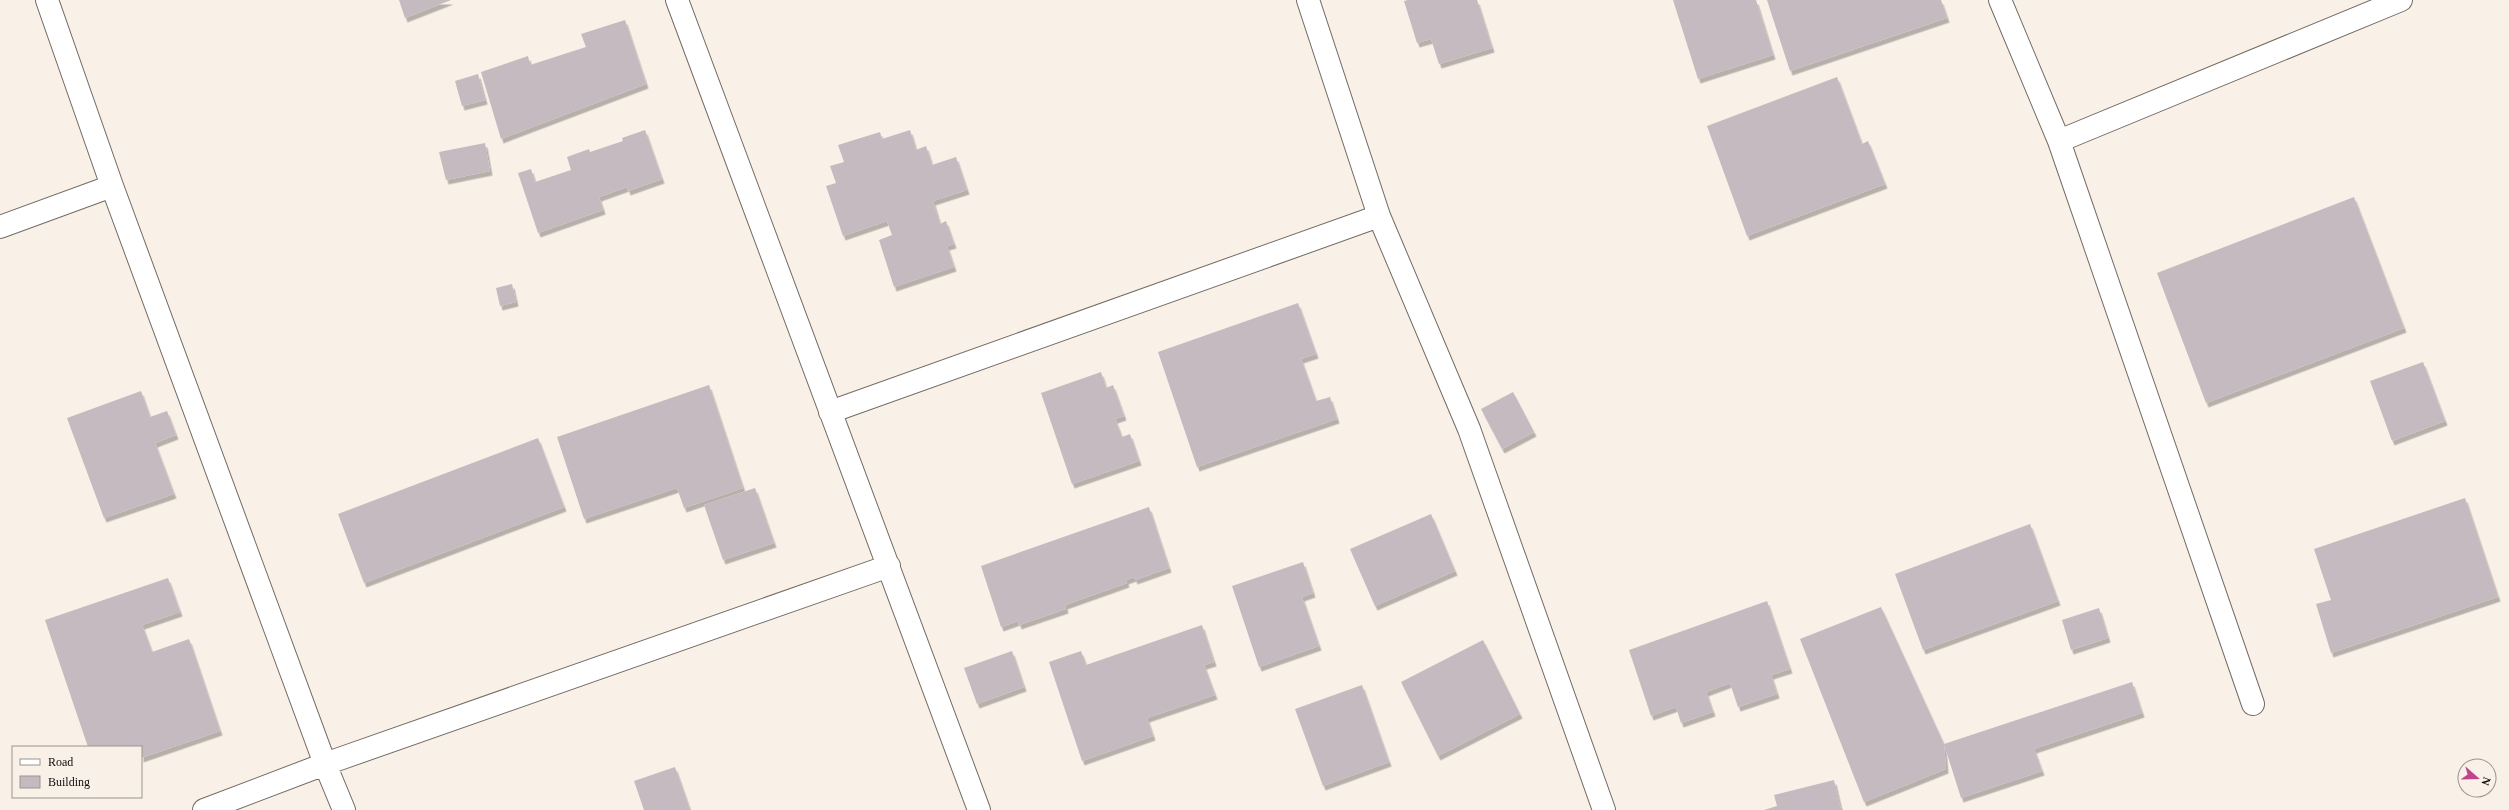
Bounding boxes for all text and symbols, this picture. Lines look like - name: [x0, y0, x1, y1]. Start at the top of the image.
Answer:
- legend: [12, 746, 142, 798]
- text: Road: [48, 755, 73, 769]
- north arrow: [2457, 758, 2497, 798]
- text: Building: [48, 775, 90, 789]
- text: N: [2479, 776, 2493, 787]

